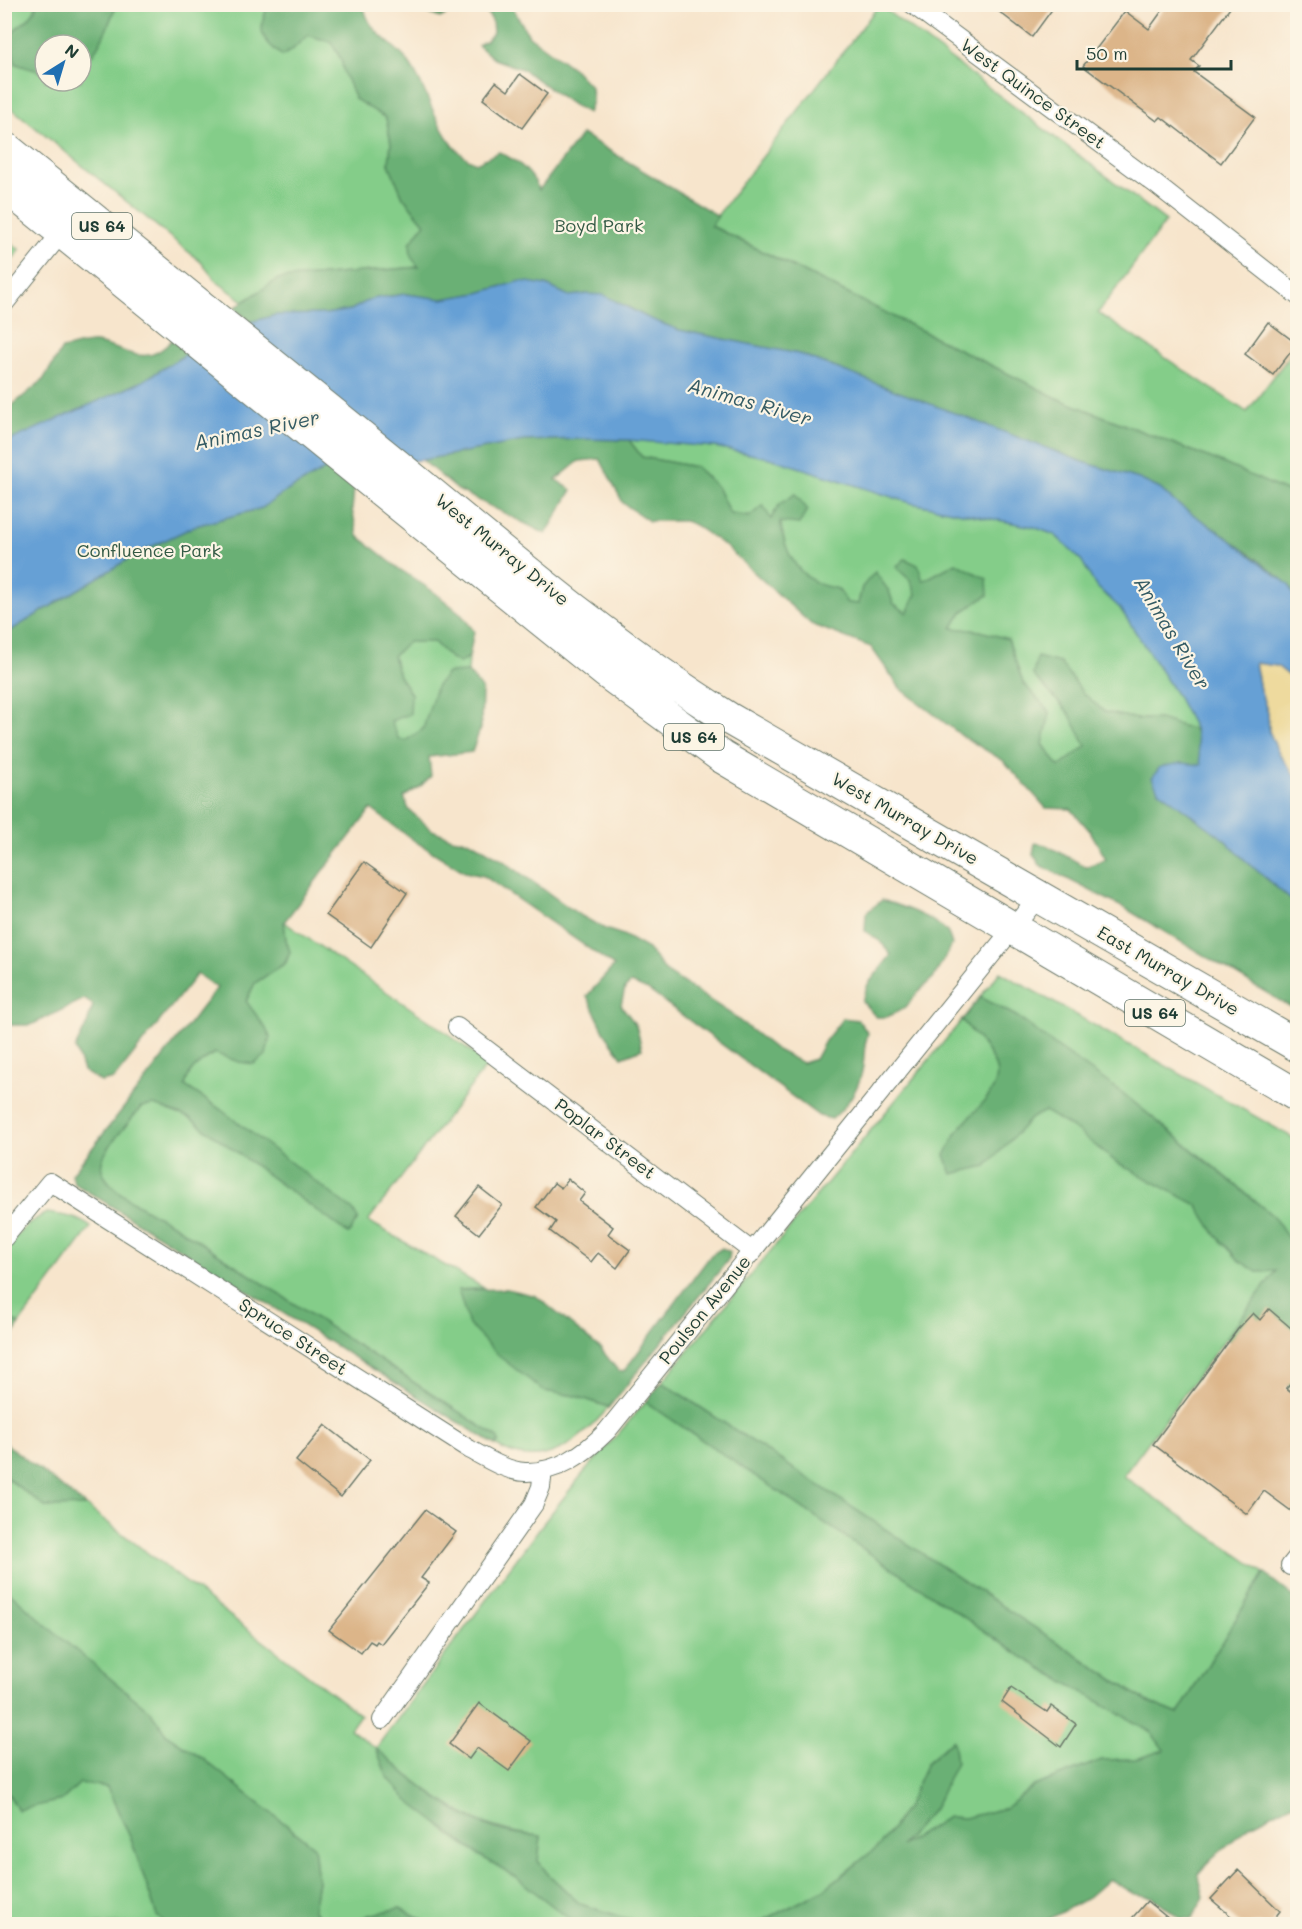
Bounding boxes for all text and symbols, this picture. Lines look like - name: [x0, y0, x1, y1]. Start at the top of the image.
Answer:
- street label: West Quince Street: [956, 32, 1111, 154]
- north arrow: [33, 33, 93, 93]
- scale bar: [1077, 33, 1232, 71]
- text: N: [61, 39, 84, 63]
- text: 50 m: [1086, 41, 1128, 65]
- road number: US 64: [72, 213, 132, 239]
- park label: Boyd Park: [554, 213, 644, 237]
- water label: Animas River: [685, 371, 815, 431]
- water label: Animas River: [192, 403, 322, 455]
- street label: West Murray Drive: [431, 488, 575, 611]
- park label: Confluence Park: [77, 538, 221, 562]
- water label: Animas River: [1129, 571, 1217, 694]
- road number: US 64: [664, 724, 724, 750]
- street label: West Murray Drive: [828, 766, 983, 870]
- street label: East Murray Drive: [1093, 920, 1244, 1021]
- road number: US 64: [1125, 1000, 1185, 1026]
- street label: Poplar Street: [550, 1092, 661, 1184]
- street label: Poulson Avenue: [653, 1250, 756, 1369]
- street label: Spruce Street: [235, 1292, 352, 1380]

